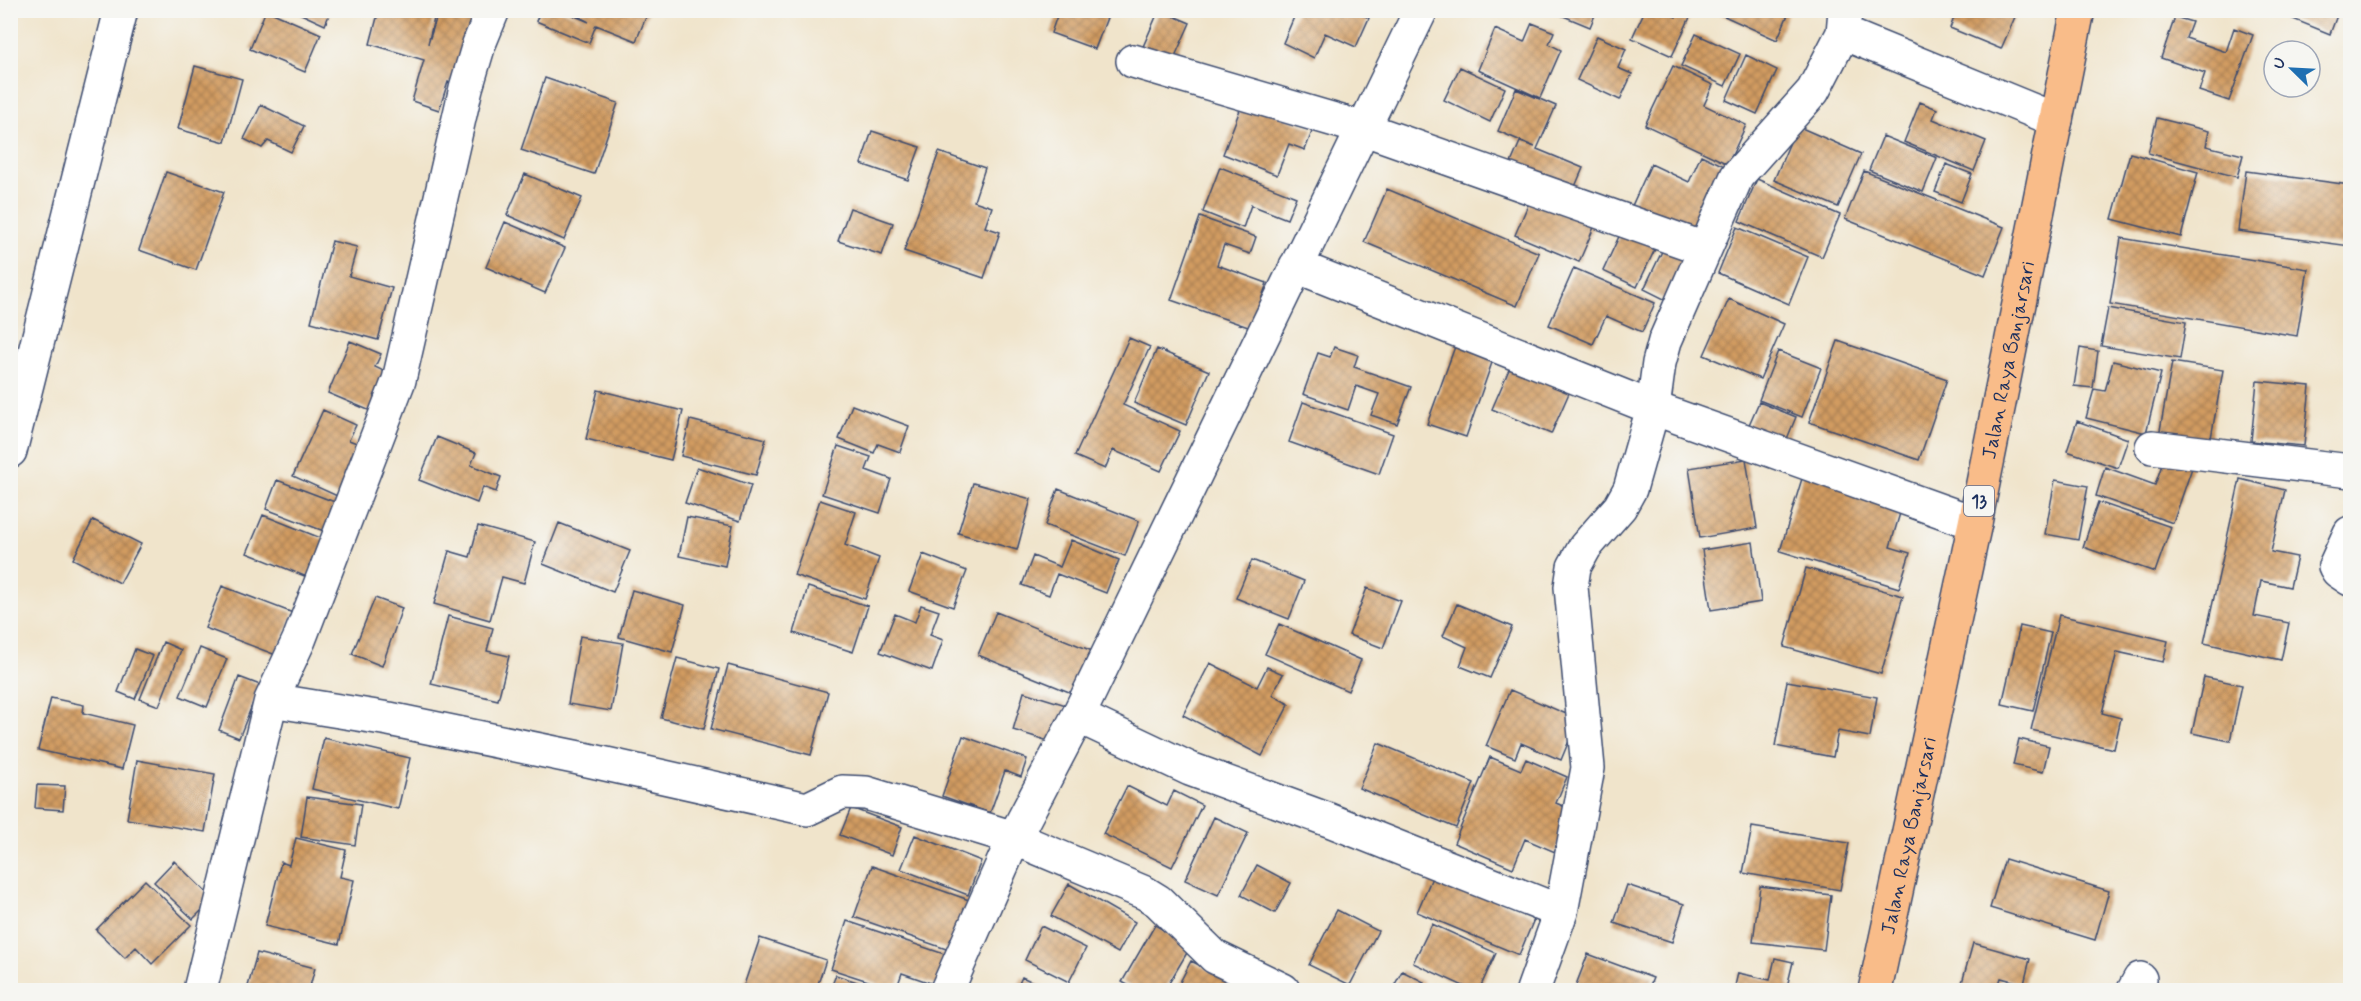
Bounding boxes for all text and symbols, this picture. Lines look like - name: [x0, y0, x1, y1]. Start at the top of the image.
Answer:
- north arrow: [2262, 39, 2322, 99]
- text: U: [2268, 54, 2291, 73]
- street label: Jalan Raya Banjarsari: [1976, 259, 2042, 461]
- road number: 13: [1964, 486, 1994, 516]
- street label: Jalan Raya Banjarsari: [1875, 735, 1944, 937]

